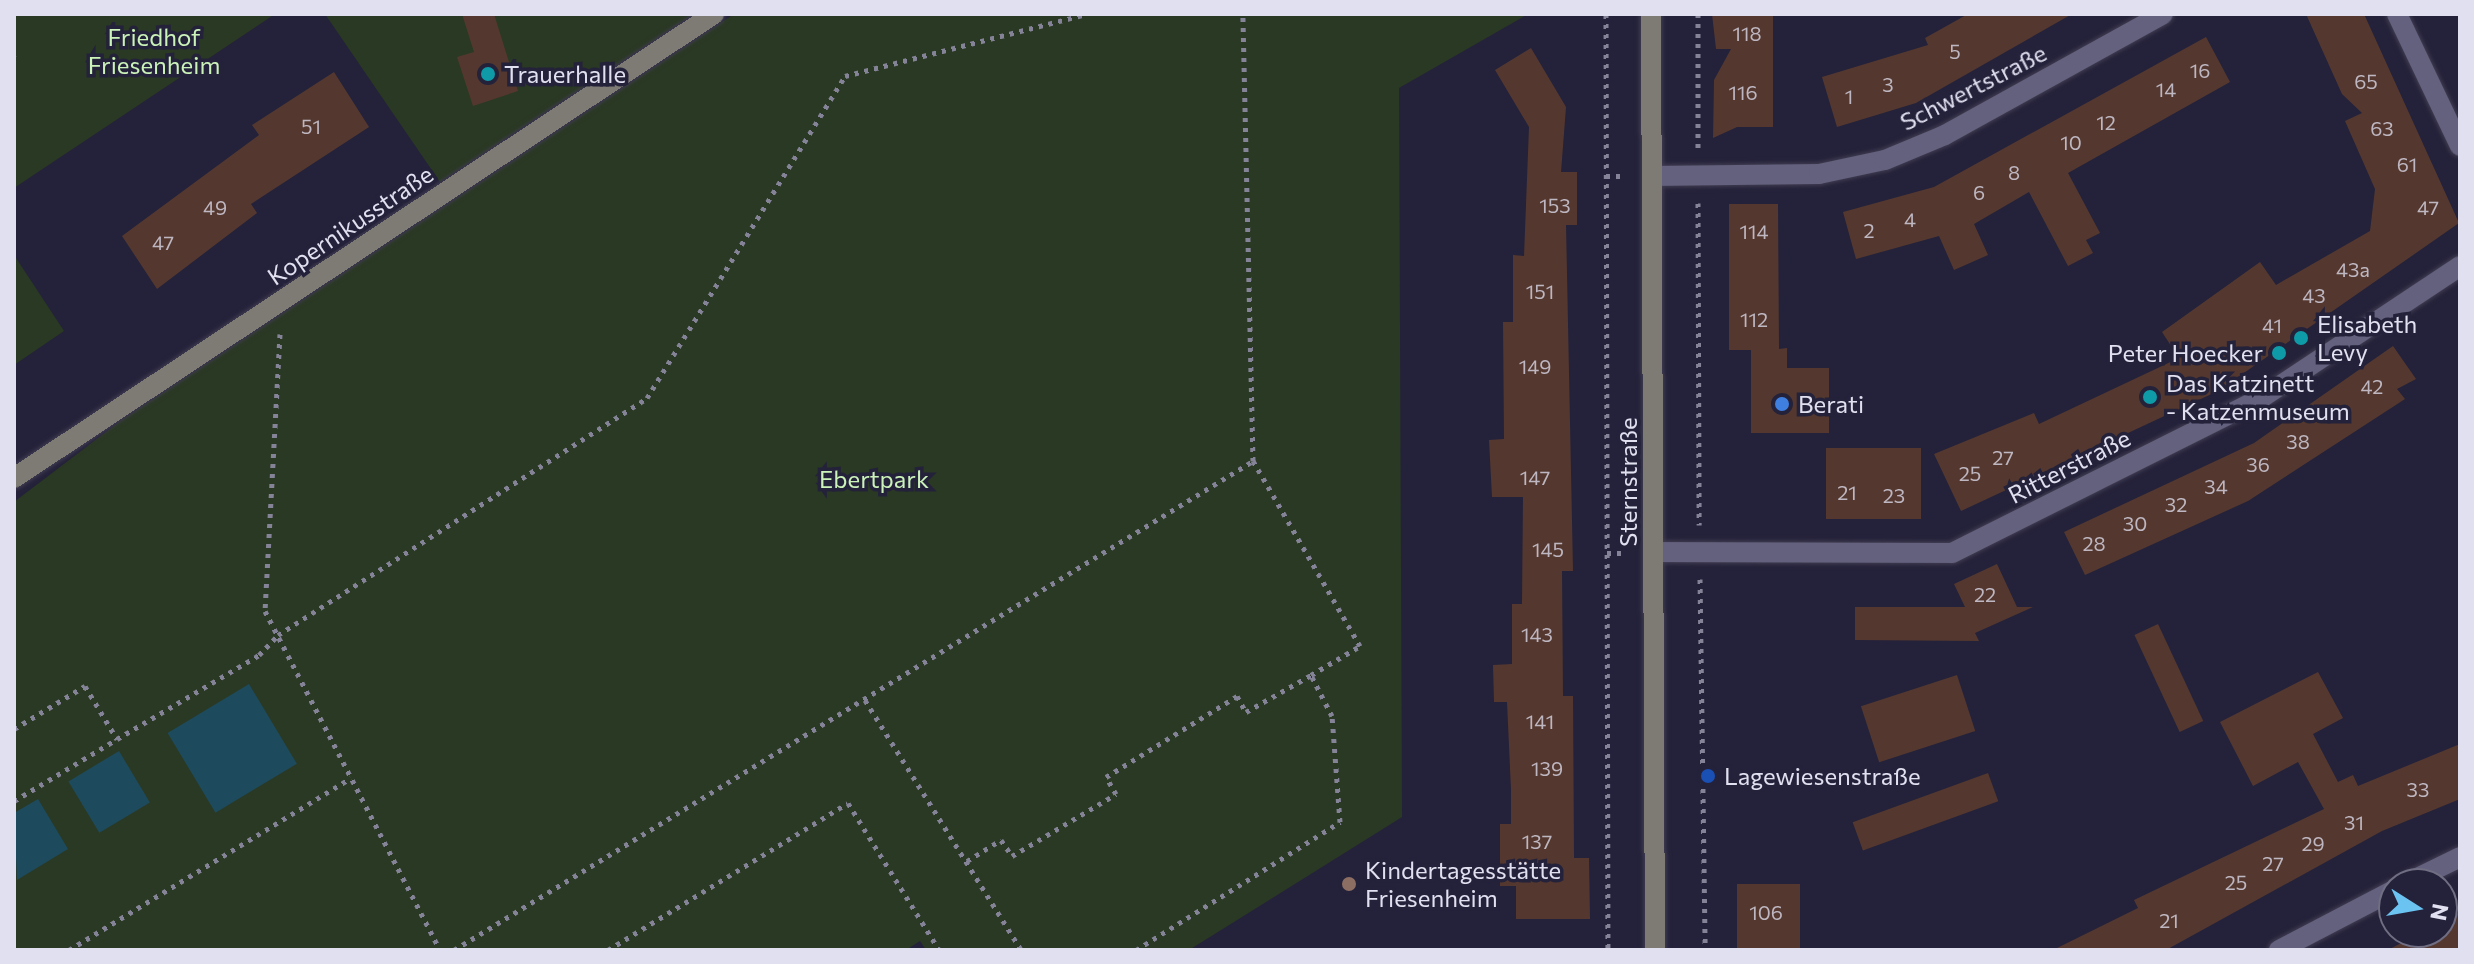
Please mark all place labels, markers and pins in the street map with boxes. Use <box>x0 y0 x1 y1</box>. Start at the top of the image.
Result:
place label: Trauerhalle <box>504 60 626 88</box>
marker: Trauerhalle <box>479 65 497 83</box>
place label: Elisabeth Levy <box>2317 310 2417 366</box>
marker: Elisabeth Levy <box>2292 329 2310 347</box>
place label: Peter Hoecker <box>2108 339 2263 367</box>
marker: Peter Hoecker <box>2270 344 2288 362</box>
place label: Das Katzinett - Katzenmuseum <box>2166 369 2350 425</box>
marker: Das Katzinett - Katzenmuseum <box>2141 388 2159 406</box>
place label: Berati <box>1798 390 1864 418</box>
marker: Berati <box>1773 395 1791 413</box>
place label: Lagewiesenstraße <box>1724 762 1921 790</box>
marker: Lagewiesenstraße <box>1699 767 1717 785</box>
place label: Kindertagesstätte Friesenheim <box>1365 856 1561 912</box>
marker: Kindertagesstätte Friesenheim <box>1340 875 1358 893</box>

